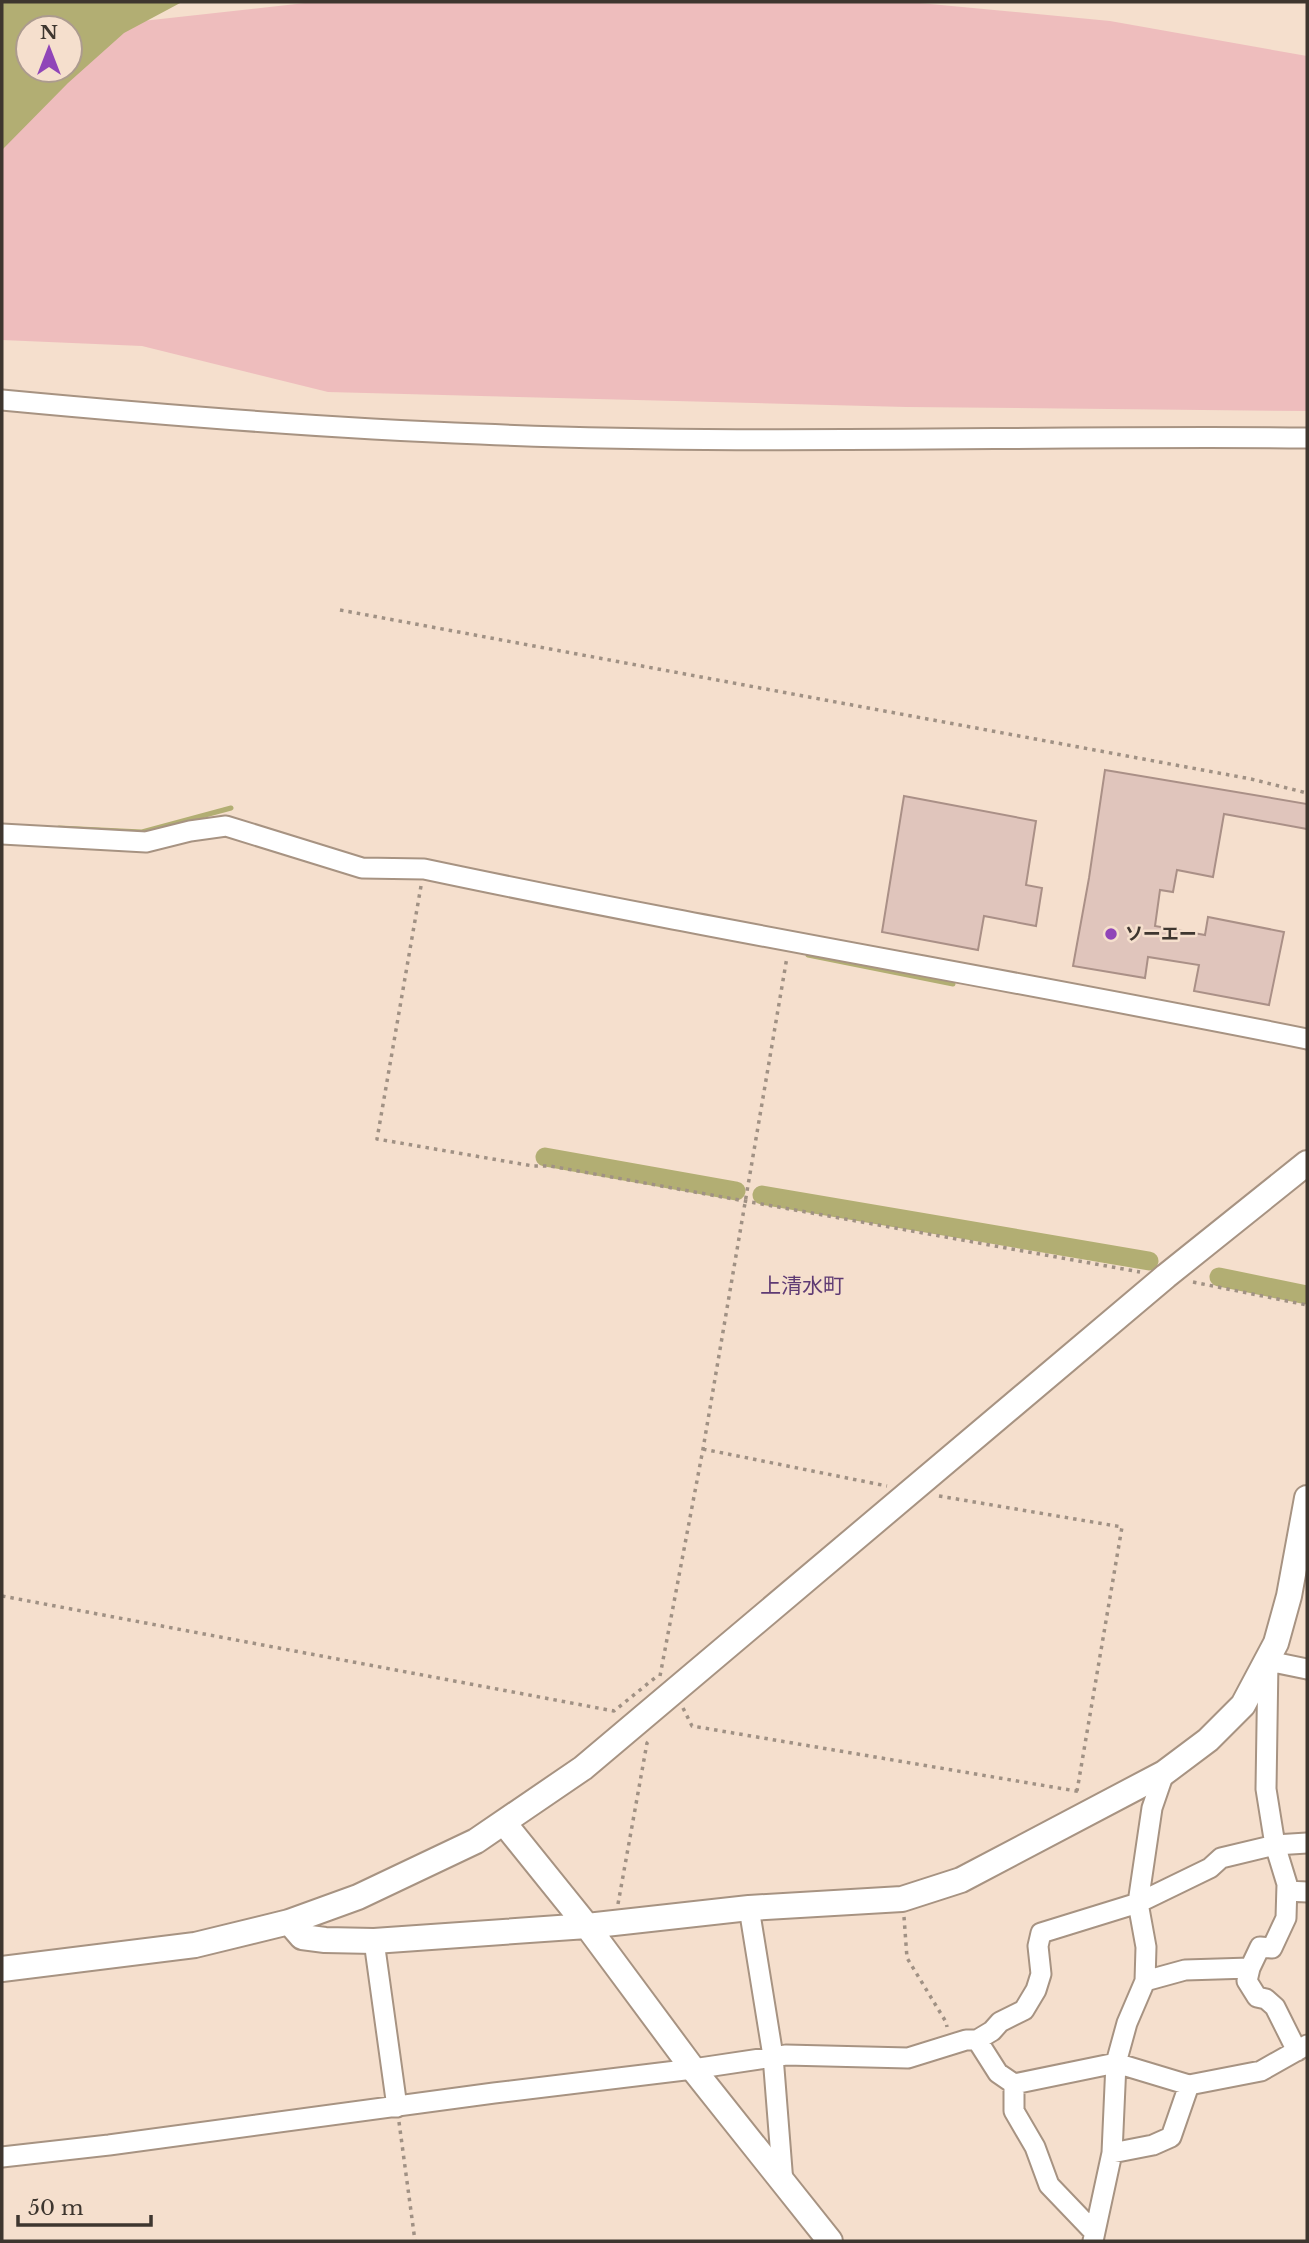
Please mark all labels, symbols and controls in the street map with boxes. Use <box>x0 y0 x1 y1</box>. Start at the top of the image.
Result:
north arrow <box>14 14 84 84</box>
text: N <box>40 21 58 44</box>
place label: ソーエー <box>1125 923 1197 945</box>
marker: ソーエー <box>1103 926 1119 942</box>
district label: 上清水町 <box>760 1273 844 1299</box>
scale bar <box>18 2184 150 2228</box>
text: 50 m <box>28 2195 84 2221</box>

